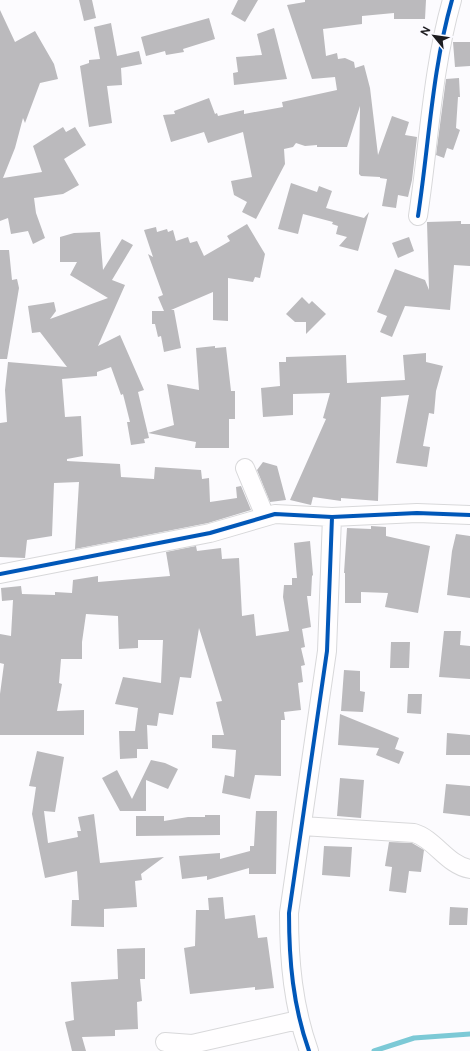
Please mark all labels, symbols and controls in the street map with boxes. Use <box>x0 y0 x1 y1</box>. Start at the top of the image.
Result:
north arrow <box>414 16 454 56</box>
text: N <box>418 24 433 38</box>

